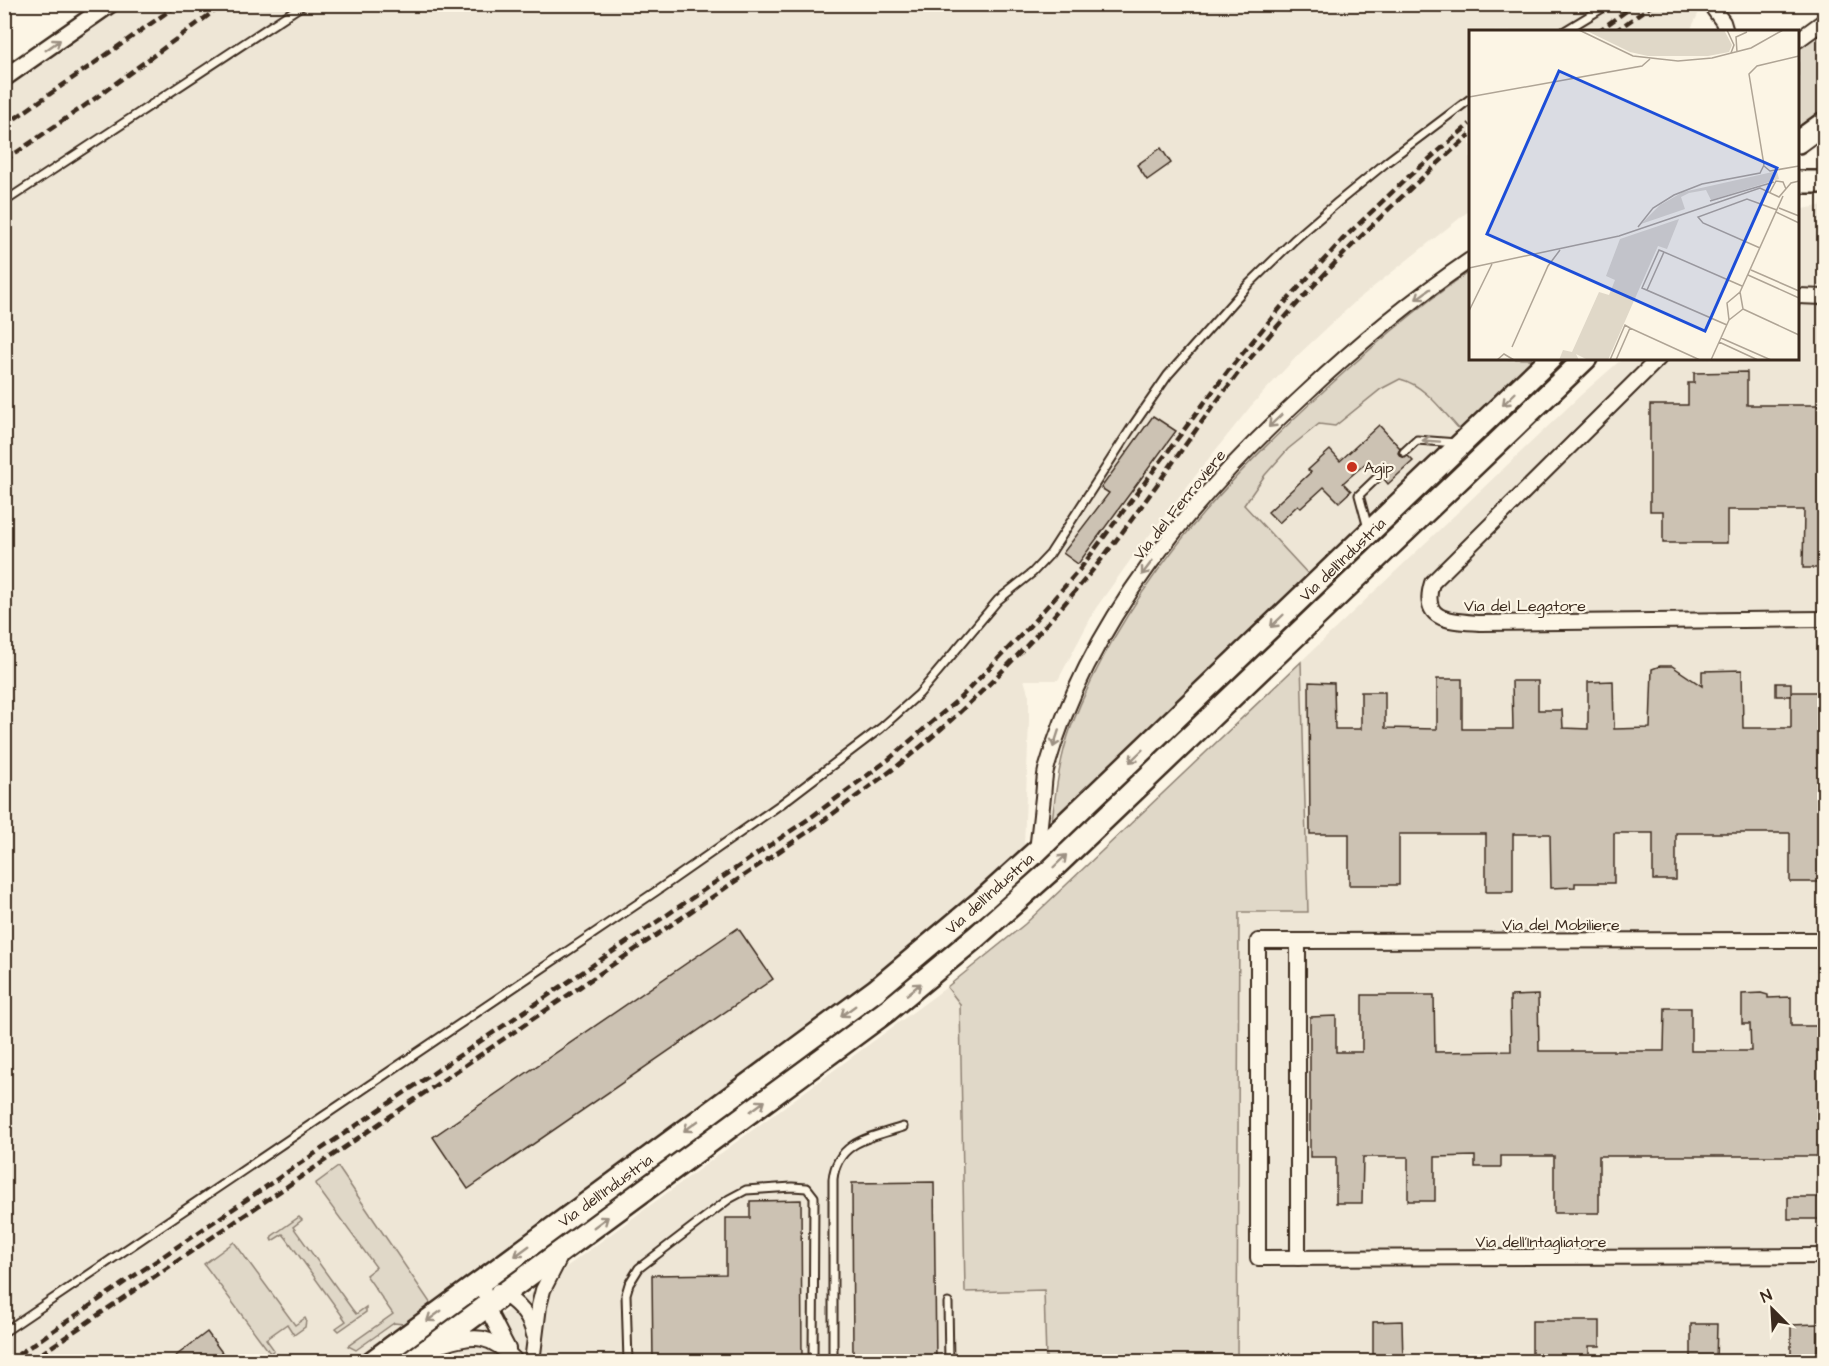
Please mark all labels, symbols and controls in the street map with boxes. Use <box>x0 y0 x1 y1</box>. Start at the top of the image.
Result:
inset map <box>1469 30 1799 360</box>
one-way arrow <box>44 39 60 51</box>
one-way arrow <box>1415 288 1431 300</box>
one-way arrow <box>1502 392 1517 406</box>
one-way arrow <box>1268 414 1283 429</box>
one-way arrow <box>1422 435 1442 446</box>
street label: Via del Ferroviere <box>1128 445 1231 564</box>
place label: Agip <box>1364 457 1394 480</box>
marker: Agip <box>1345 460 1359 474</box>
street label: Via dell'Industria <box>1295 513 1391 607</box>
one-way arrow <box>1141 560 1154 576</box>
street label: Via del Legatore <box>1464 595 1586 618</box>
one-way arrow <box>1270 614 1285 628</box>
one-way arrow <box>1050 729 1061 748</box>
one-way arrow <box>1129 748 1144 763</box>
street label: Via dell'Industria <box>941 848 1039 939</box>
one-way arrow <box>1053 853 1068 868</box>
street label: Via del Mobiliere <box>1502 914 1620 936</box>
one-way arrow <box>906 982 921 996</box>
one-way arrow <box>840 1004 856 1017</box>
one-way arrow <box>750 1100 766 1113</box>
one-way arrow <box>684 1120 700 1133</box>
street label: Via dell'Industria <box>554 1149 657 1233</box>
one-way arrow <box>592 1215 608 1228</box>
street label: Via dell'Intagliatore <box>1476 1231 1607 1254</box>
one-way arrow <box>515 1245 531 1257</box>
north arrow <box>1742 1279 1802 1339</box>
text: N <box>1757 1284 1775 1308</box>
one-way arrow <box>427 1310 443 1322</box>

